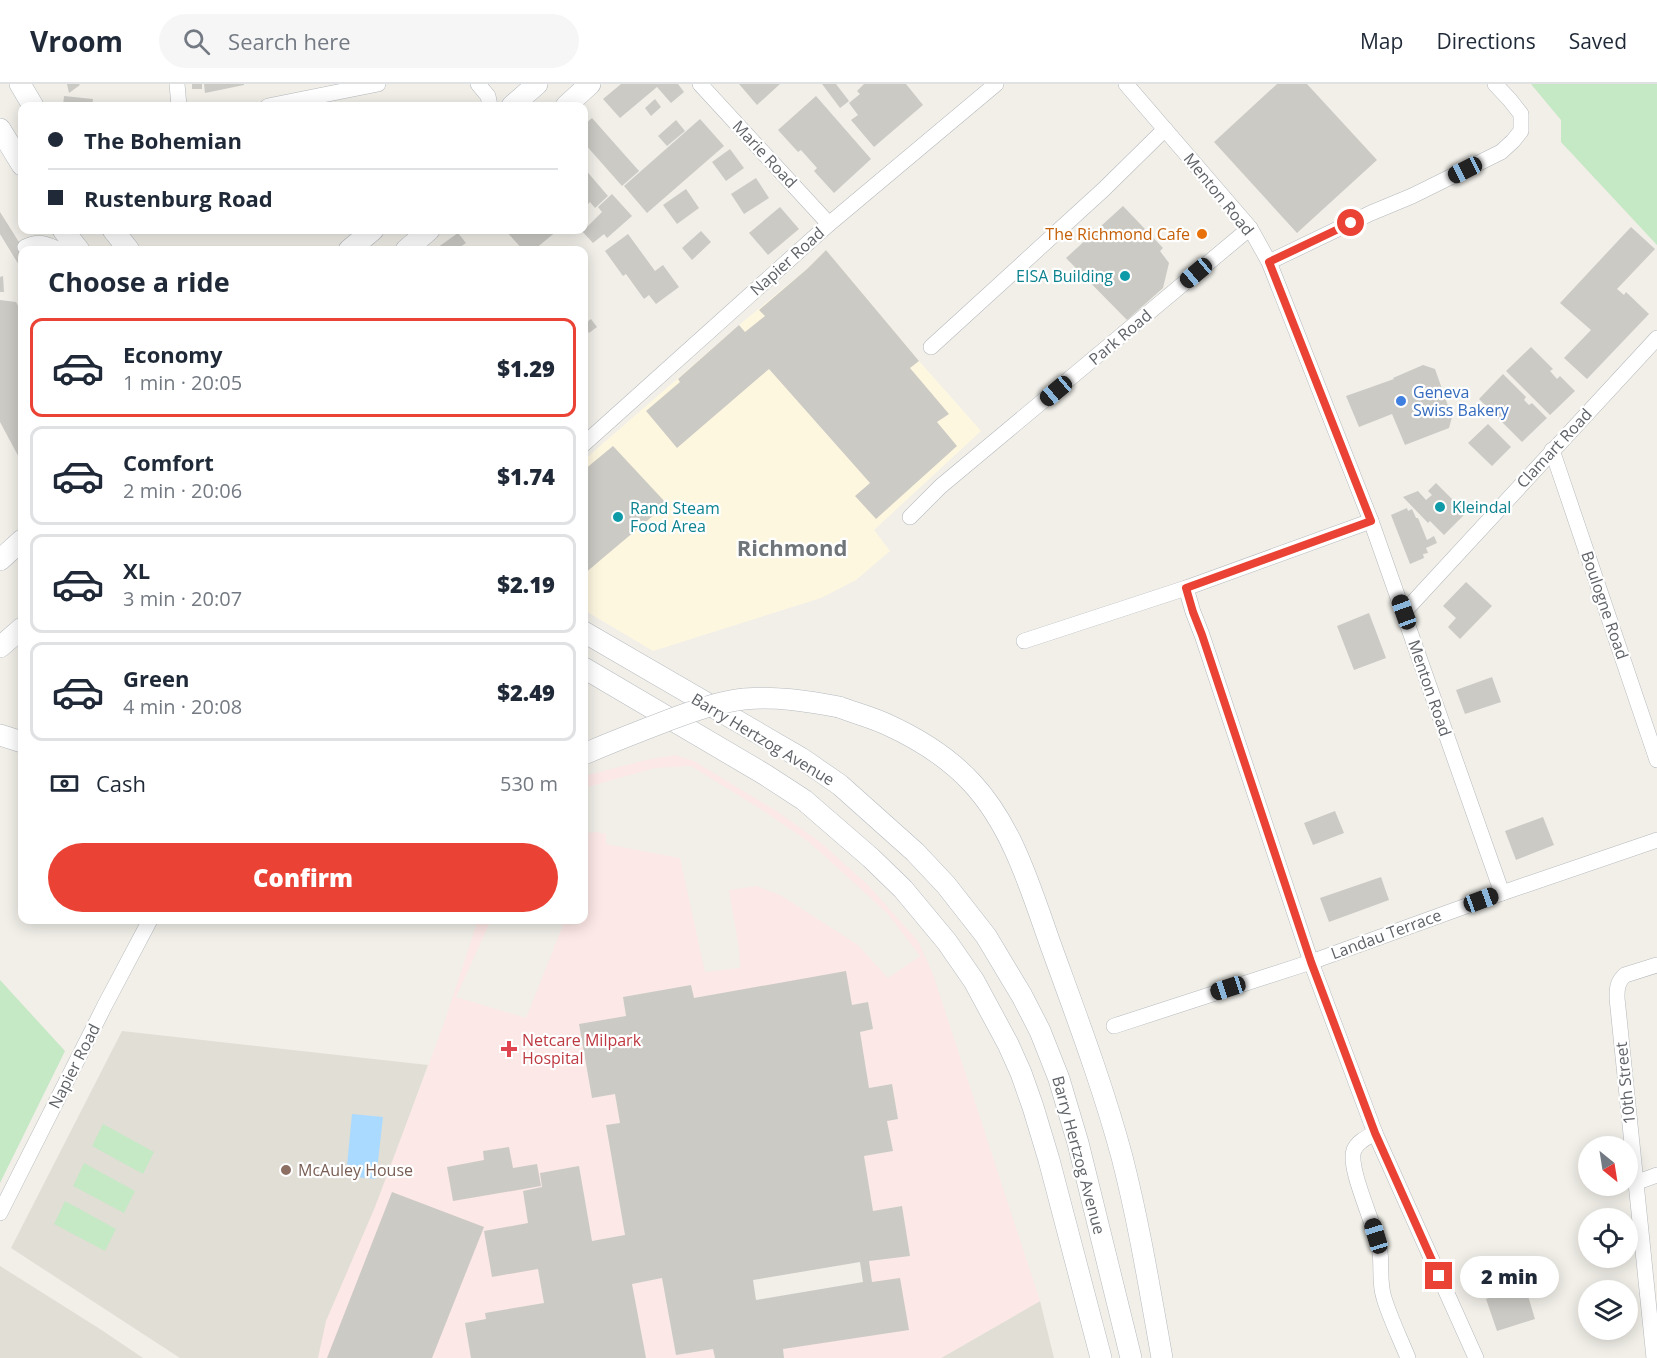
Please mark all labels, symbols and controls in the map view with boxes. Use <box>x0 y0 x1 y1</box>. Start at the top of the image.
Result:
search box <box>159 14 579 68</box>
text: Vroom <box>30 22 123 60</box>
icon: search <box>180 25 213 58</box>
text: Search here <box>228 26 351 56</box>
text: Map <box>1360 27 1403 55</box>
text: Directions <box>1436 27 1536 55</box>
text: Saved <box>1569 27 1627 55</box>
street label: Marie Road <box>728 115 802 193</box>
text: The Bohemian <box>84 125 242 155</box>
street label: Menton Road <box>1179 148 1259 240</box>
car <box>1445 154 1485 186</box>
text: Rustenburg Road <box>84 183 273 213</box>
route start <box>1337 209 1364 236</box>
street label: Napier Road <box>745 222 829 300</box>
place label: The Richmond Cafe <box>1045 223 1190 245</box>
marker: The Richmond Cafe <box>1195 227 1209 241</box>
car <box>1176 255 1216 291</box>
text: Choose a ride <box>48 263 230 300</box>
place label: EISA Building <box>1016 265 1113 287</box>
marker: EISA Building <box>1118 269 1132 283</box>
street label: Park Road <box>1084 304 1156 370</box>
text: Economy <box>123 339 222 369</box>
icon: car <box>51 341 105 395</box>
text: $1.29 <box>497 353 555 383</box>
text: 1 min · 20:05 <box>123 369 242 396</box>
car <box>1036 373 1076 409</box>
place label: Geneva Swiss Bakery <box>1413 381 1510 421</box>
marker: Geneva Swiss Bakery <box>1394 394 1408 408</box>
street label: Clamart Road <box>1511 403 1597 493</box>
text: Comfort <box>123 447 214 477</box>
icon: car <box>51 449 105 503</box>
text: $1.74 <box>497 461 555 491</box>
text: 2 min · 20:06 <box>123 477 242 504</box>
place label: Kleindal <box>1452 496 1511 518</box>
place label: Rand Steam Food Area <box>630 497 720 537</box>
marker: Kleindal <box>1433 500 1447 514</box>
marker: Rand Steam Food Area <box>611 510 625 524</box>
district label: Richmond <box>737 532 847 562</box>
street label: Boulogne Road <box>1576 548 1634 662</box>
text: XL <box>123 555 150 585</box>
icon: car <box>51 557 105 611</box>
text: $2.19 <box>497 569 555 599</box>
text: 3 min · 20:07 <box>123 585 242 612</box>
car <box>1389 592 1419 632</box>
street label: Menton Road <box>1403 637 1457 739</box>
text: Green <box>123 663 189 693</box>
icon: car <box>51 665 105 719</box>
text: $2.49 <box>497 677 555 707</box>
street label: Barry Hertzog Avenue <box>687 688 839 790</box>
text: 4 min · 20:08 <box>123 693 242 720</box>
icon: cash <box>48 767 81 800</box>
text: Cash <box>96 768 146 798</box>
text: 530 m <box>500 770 558 797</box>
button: Confirm <box>48 843 558 912</box>
car <box>1461 885 1501 915</box>
street label: Landau Terrace <box>1328 904 1444 964</box>
car <box>1208 974 1248 1002</box>
street label: Napier Road <box>43 1020 105 1112</box>
place label: Netcare Milpark Hospital <box>522 1029 642 1069</box>
marker: Netcare Milpark Hospital <box>500 1040 518 1058</box>
street label: 10th Street <box>1610 1040 1640 1125</box>
street label: Barry Hertzog Avenue <box>1047 1073 1111 1237</box>
north arrow <box>1578 1136 1638 1196</box>
map controls <box>1578 1136 1638 1340</box>
place label: McAuley House <box>298 1159 413 1181</box>
marker: McAuley House <box>279 1163 293 1177</box>
button: locate <box>1578 1208 1638 1268</box>
car <box>1362 1216 1390 1256</box>
callout: 2 min <box>1460 1255 1559 1297</box>
route end <box>1425 1262 1452 1289</box>
text: 2 min <box>1481 1263 1538 1290</box>
button: layers <box>1578 1280 1638 1340</box>

